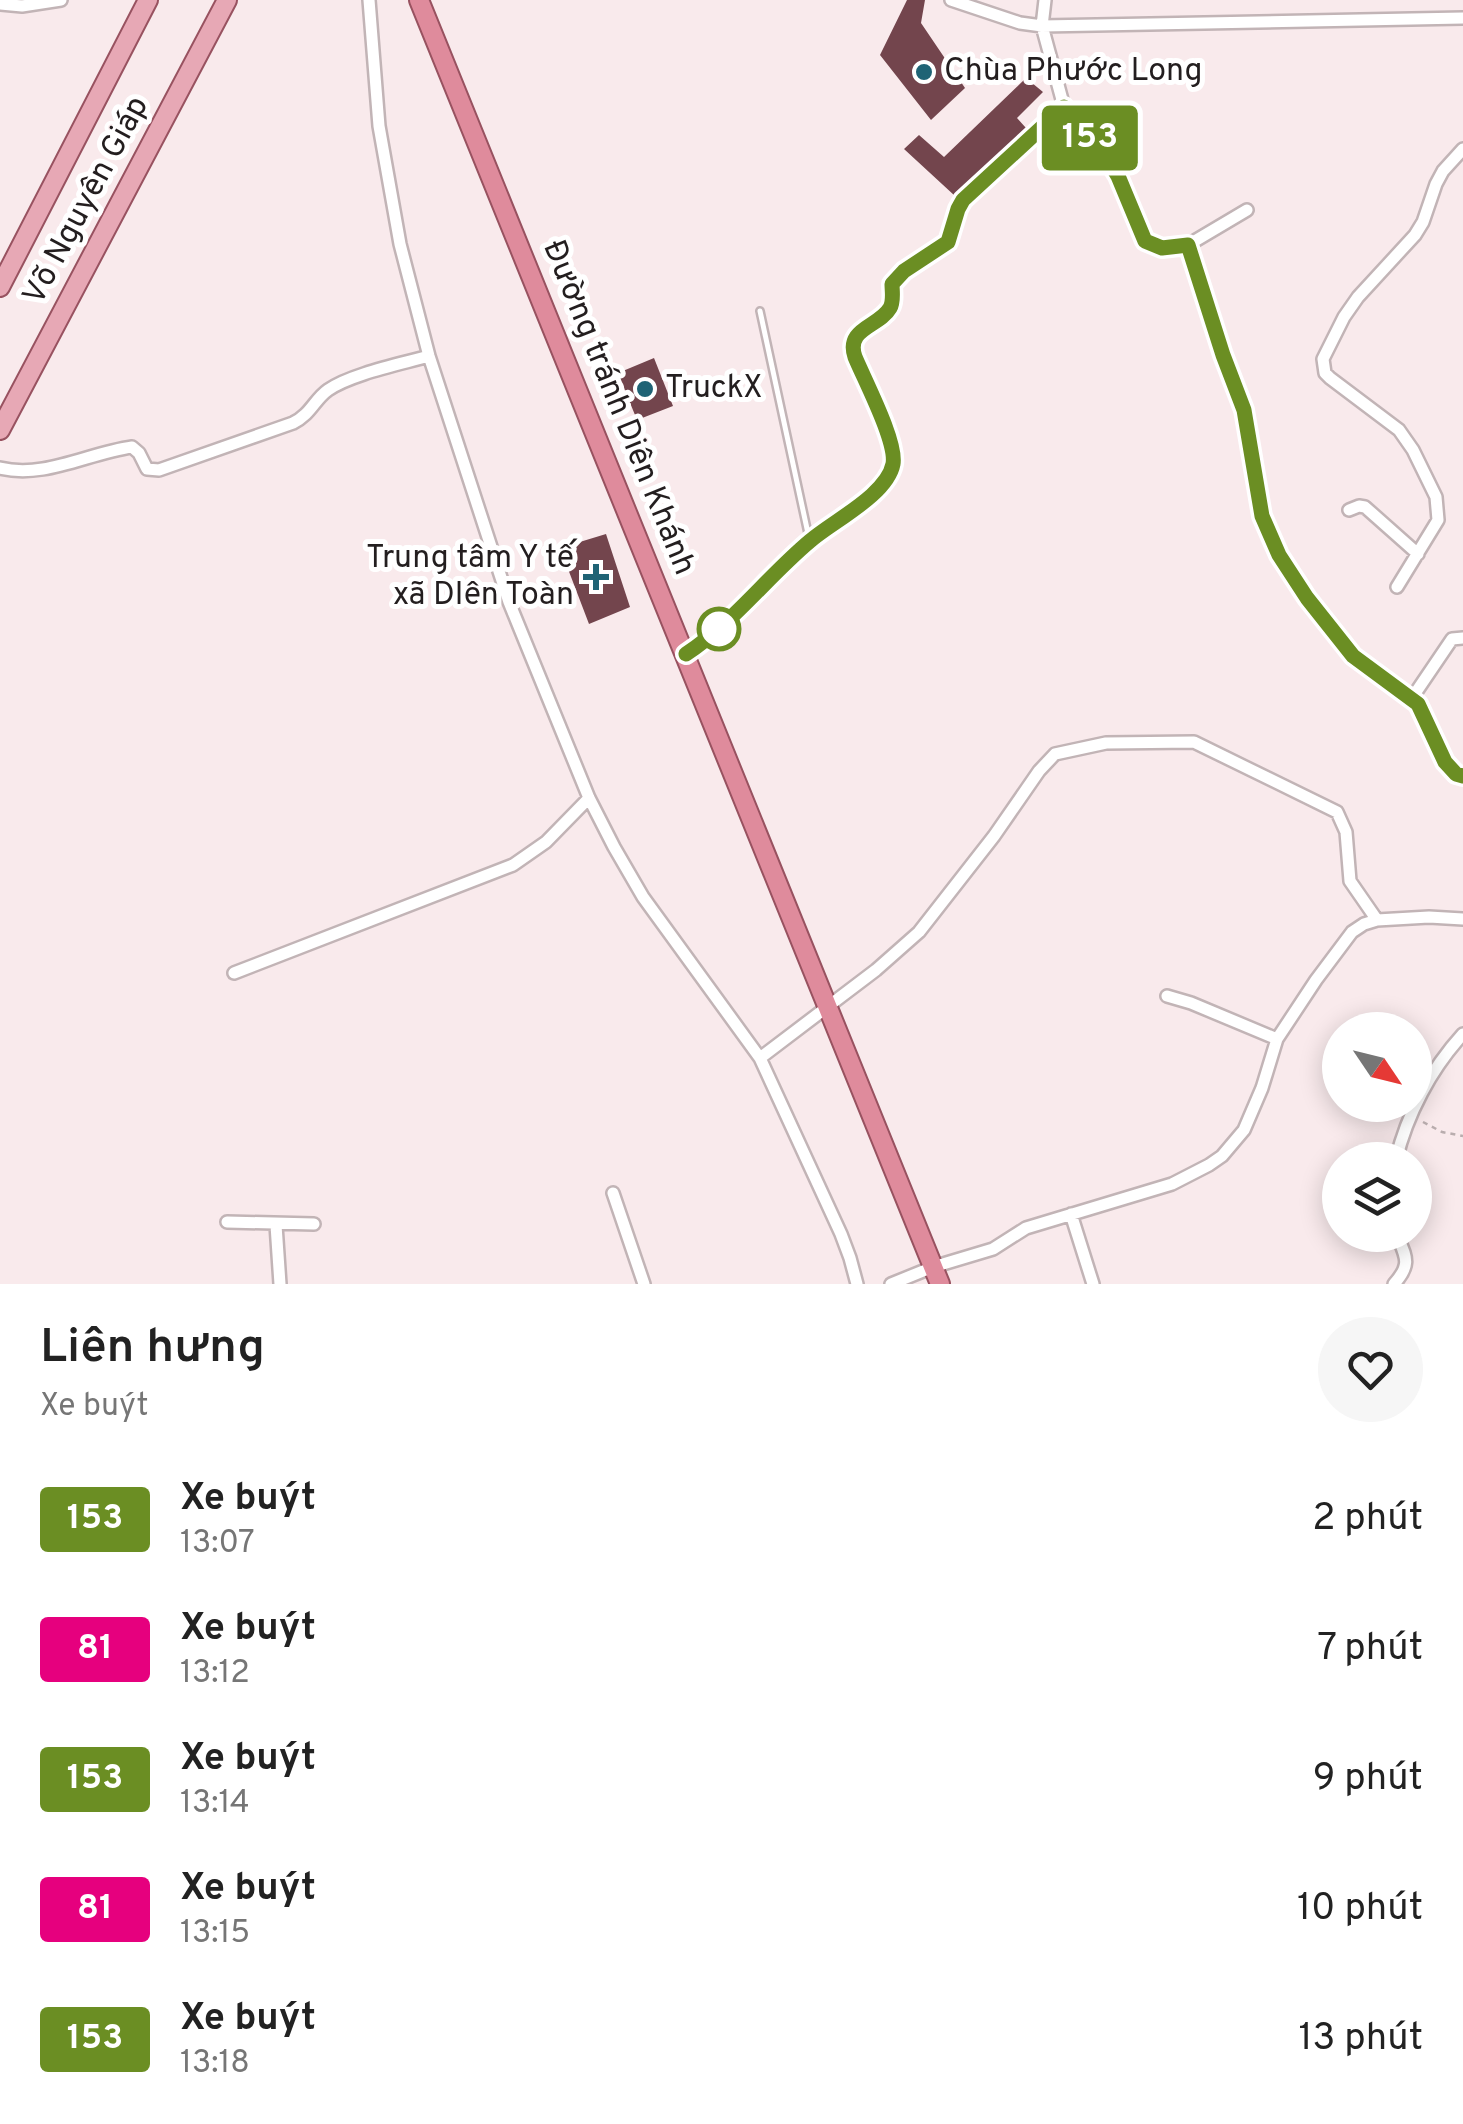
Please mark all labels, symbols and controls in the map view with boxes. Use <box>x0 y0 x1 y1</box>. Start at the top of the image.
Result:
place label: Chùa Phước Long <box>944 52 1203 92</box>
marker: Chùa Phước Long <box>913 61 935 83</box>
street label: Võ Nguyên Giáp <box>15 90 159 312</box>
line badge: 153 <box>1032 106 1148 170</box>
text: 153 <box>1062 116 1118 160</box>
street label: Đường tránh Diên Khánh <box>532 235 704 581</box>
place label: TruckX <box>665 369 763 409</box>
marker: TruckX <box>634 378 656 400</box>
place label: Trung tâm Y tế xã DIên Toàn <box>366 538 578 616</box>
marker: Trung tâm Y tế xã DIên Toàn <box>583 564 609 590</box>
unlabelled marker <box>698 608 740 650</box>
north arrow <box>1322 1012 1432 1122</box>
map controls <box>1322 1012 1432 1252</box>
button: layers <box>1322 1142 1432 1252</box>
button: heart <box>1318 1317 1423 1422</box>
text: Liên hưng <box>40 1319 265 1379</box>
text: Xe buýt <box>40 1387 149 1427</box>
text: Xe buýt <box>180 1475 316 1524</box>
text: 2 phút <box>1312 1495 1423 1544</box>
text: 153 <box>67 1497 123 1541</box>
text: 13:07 <box>180 1524 255 1564</box>
text: Xe buýt <box>180 1605 316 1654</box>
text: 7 phút <box>1317 1625 1423 1674</box>
text: 81 <box>77 1627 113 1671</box>
text: 13:12 <box>180 1654 250 1694</box>
text: Xe buýt <box>180 1735 316 1784</box>
text: 9 phút <box>1313 1755 1423 1804</box>
text: 153 <box>67 1757 123 1801</box>
text: 13:14 <box>180 1784 250 1824</box>
text: Xe buýt <box>180 1865 316 1914</box>
text: 10 phút <box>1297 1885 1423 1934</box>
text: 81 <box>77 1887 113 1931</box>
text: 13:15 <box>180 1914 250 1954</box>
text: Xe buýt <box>180 1995 316 2044</box>
text: 13 phút <box>1298 2015 1423 2064</box>
text: 153 <box>67 2017 123 2061</box>
text: 13:18 <box>180 2044 250 2084</box>

